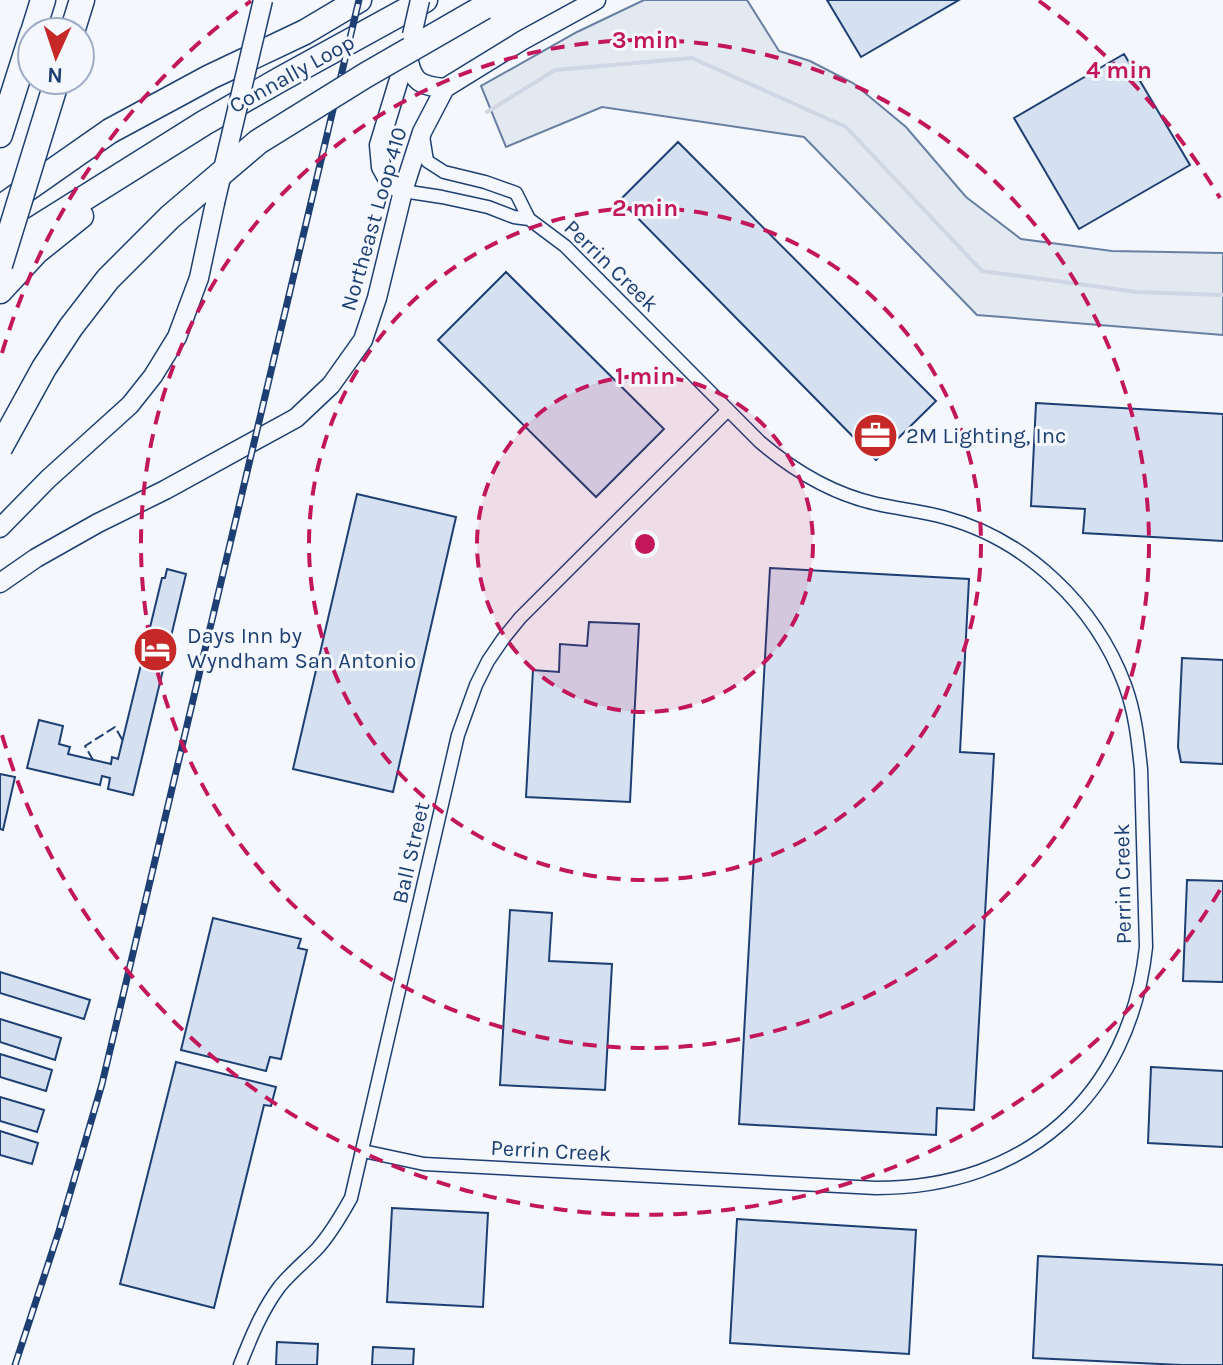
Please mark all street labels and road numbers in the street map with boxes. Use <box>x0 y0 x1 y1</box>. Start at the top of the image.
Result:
street label: Connally Loop <box>225 29 359 119</box>
street label: Northeast Loop 410 <box>335 124 413 314</box>
street label: Perrin Creek <box>558 215 664 317</box>
street label: Ball Street <box>387 800 435 906</box>
street label: Perrin Creek <box>1109 823 1137 945</box>
street label: Perrin Creek <box>490 1135 612 1167</box>

